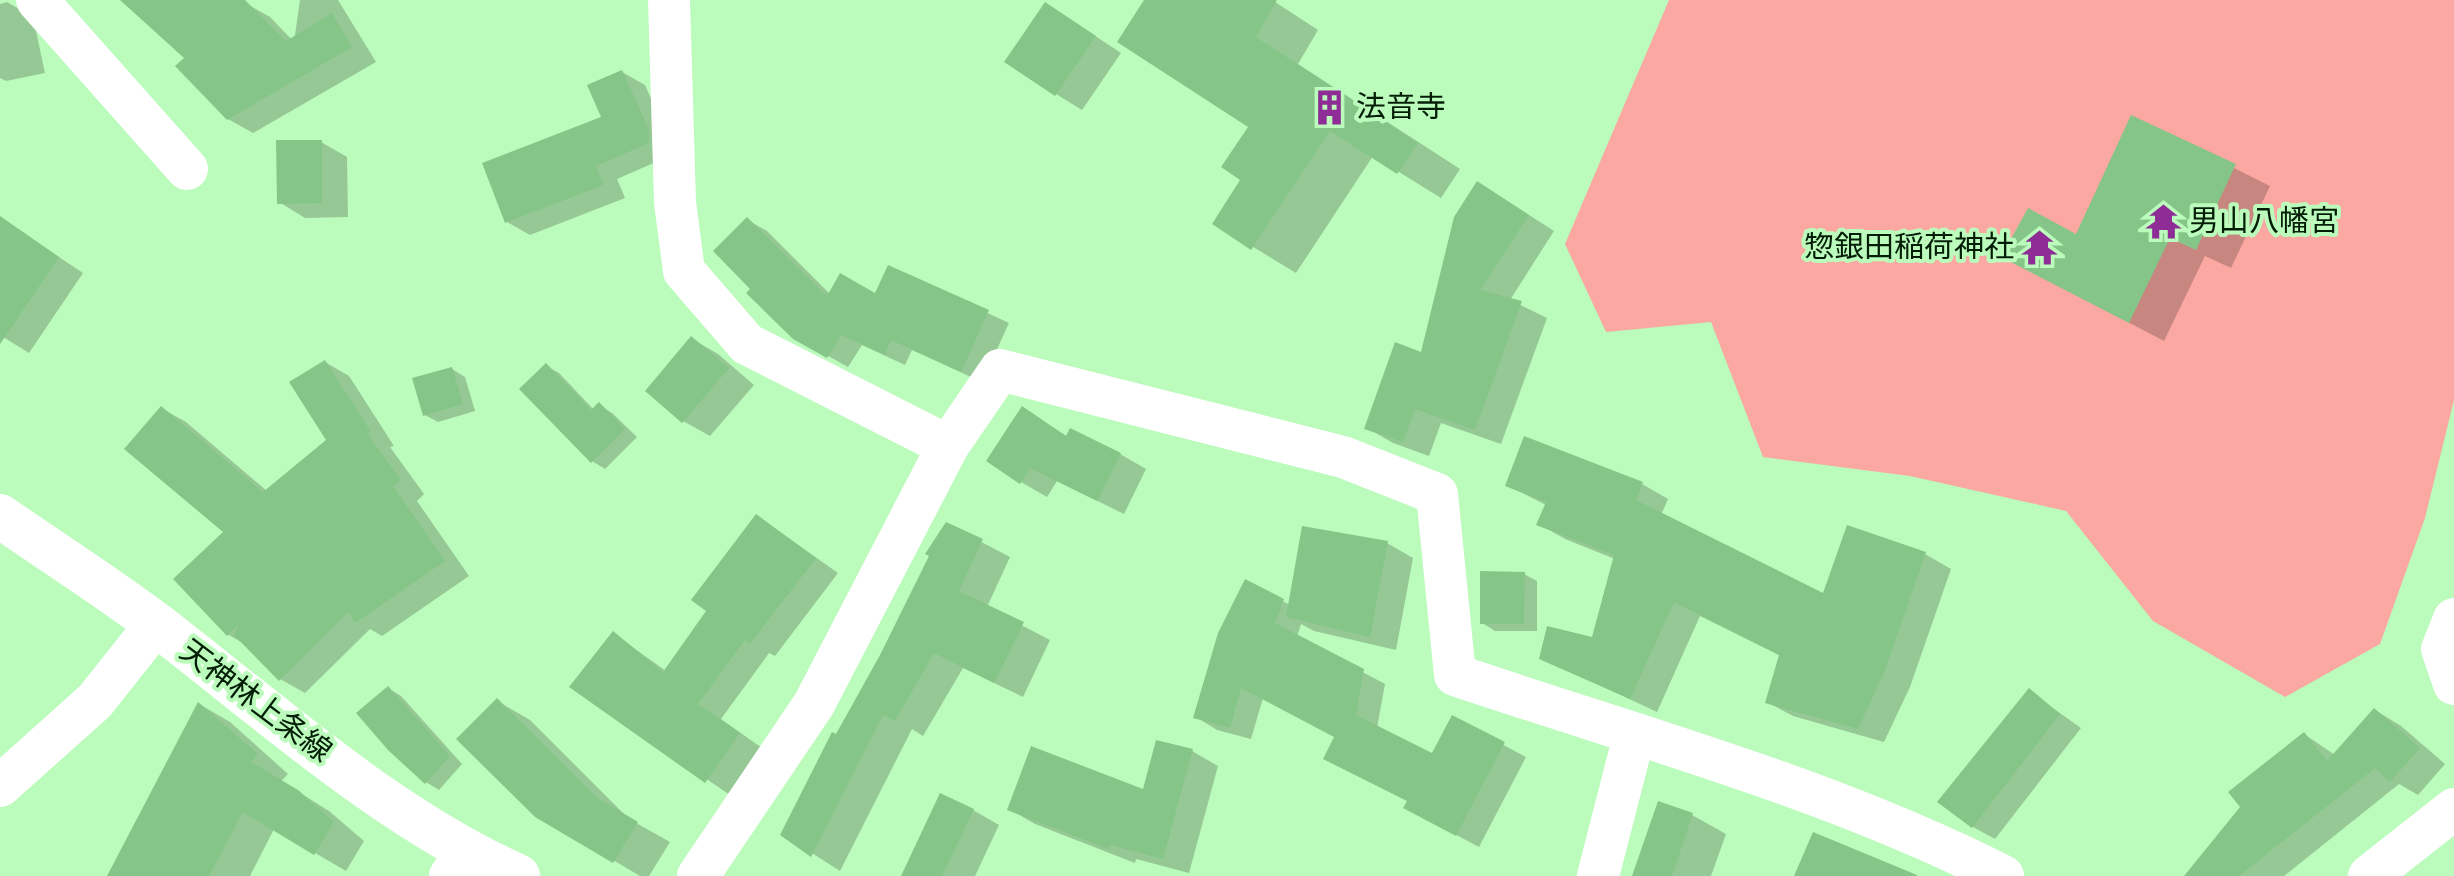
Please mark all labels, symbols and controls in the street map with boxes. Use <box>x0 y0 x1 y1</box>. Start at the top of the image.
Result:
building icon: 法音寺 <box>1311 88 1349 126</box>
place label: 法音寺 <box>1356 89 1446 126</box>
temple icon: 男山八幡宮 <box>2144 202 2182 240</box>
place label: 男山八幡宮 <box>2189 203 2339 240</box>
temple icon: 惣銀田稲荷神社 <box>2021 228 2059 266</box>
place label: 惣銀田稲荷神社 <box>1804 229 2014 266</box>
street label: 天神林上条線 <box>173 632 339 770</box>

